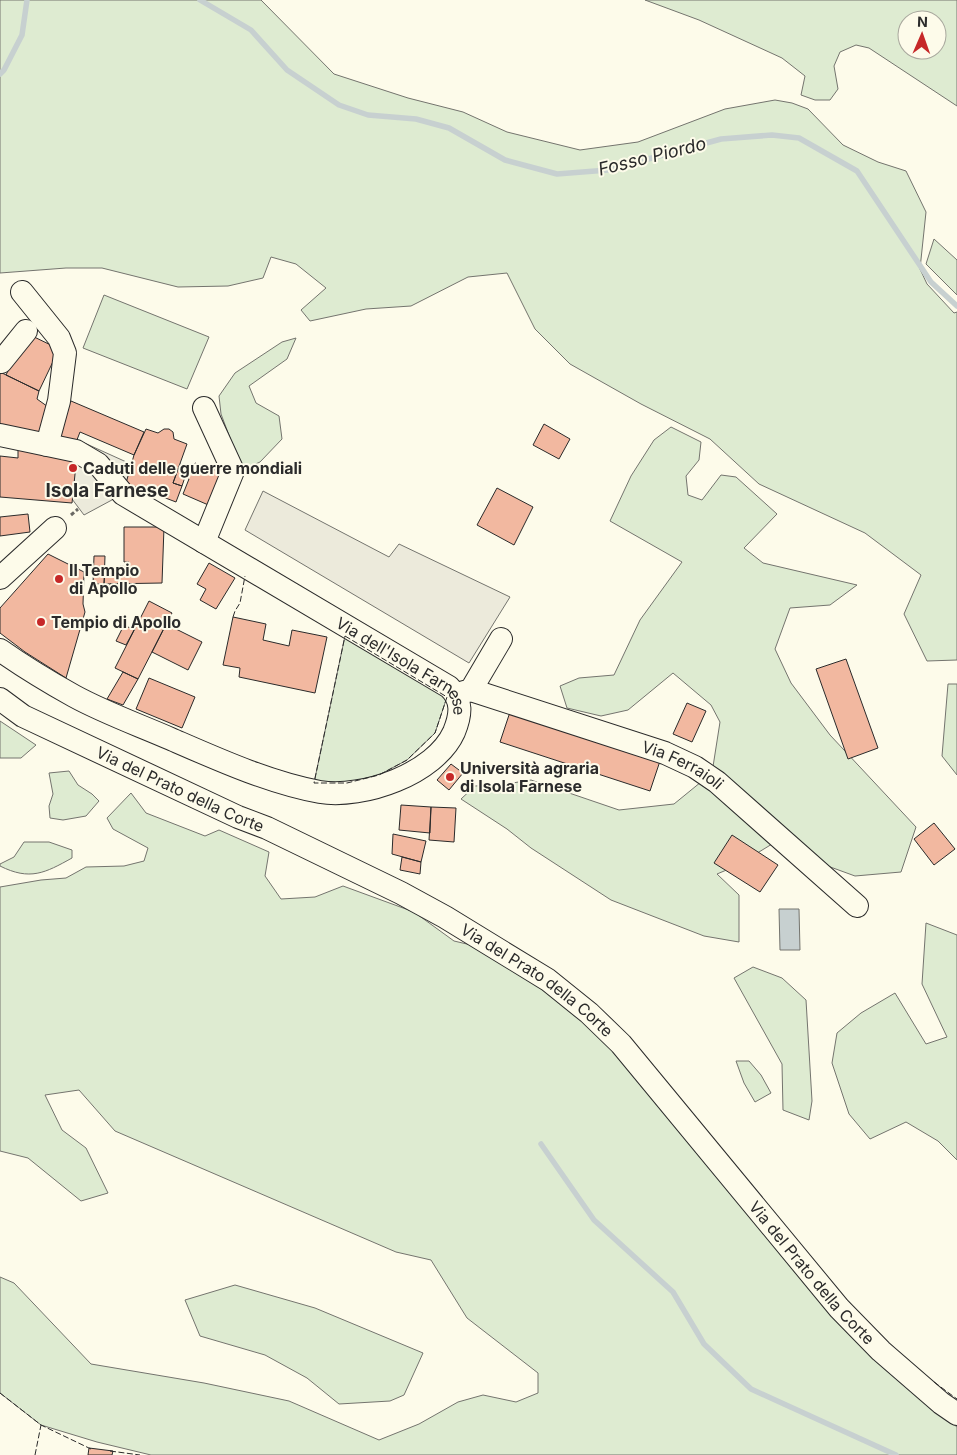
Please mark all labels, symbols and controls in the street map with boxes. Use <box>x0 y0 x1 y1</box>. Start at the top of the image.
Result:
north arrow <box>897 10 947 60</box>
text: N <box>917 13 928 30</box>
water label: Fosso Piordo <box>596 132 708 180</box>
place label: Caduti delle guerre mondiali <box>83 458 302 478</box>
marker: Caduti delle guerre mondiali <box>67 462 79 474</box>
district label: Isola Farnese <box>45 479 169 502</box>
place label: Il Tempio di Apollo <box>69 560 140 598</box>
marker: Il Tempio di Apollo <box>53 573 65 585</box>
place label: Tempio di Apollo <box>51 612 181 632</box>
street label: Via dell'Isola Farnese <box>333 612 470 715</box>
marker: Tempio di Apollo <box>35 616 47 628</box>
street label: Via Ferraioli <box>640 736 728 793</box>
street label: Via del Prato della Corte <box>93 742 267 836</box>
place label: Università agraria di Isola Farnese <box>460 758 599 796</box>
marker: Università agraria di Isola Farnese <box>444 771 456 783</box>
street label: Via del Prato della Corte <box>457 919 617 1041</box>
street label: Via del Prato della Corte <box>745 1197 879 1348</box>

